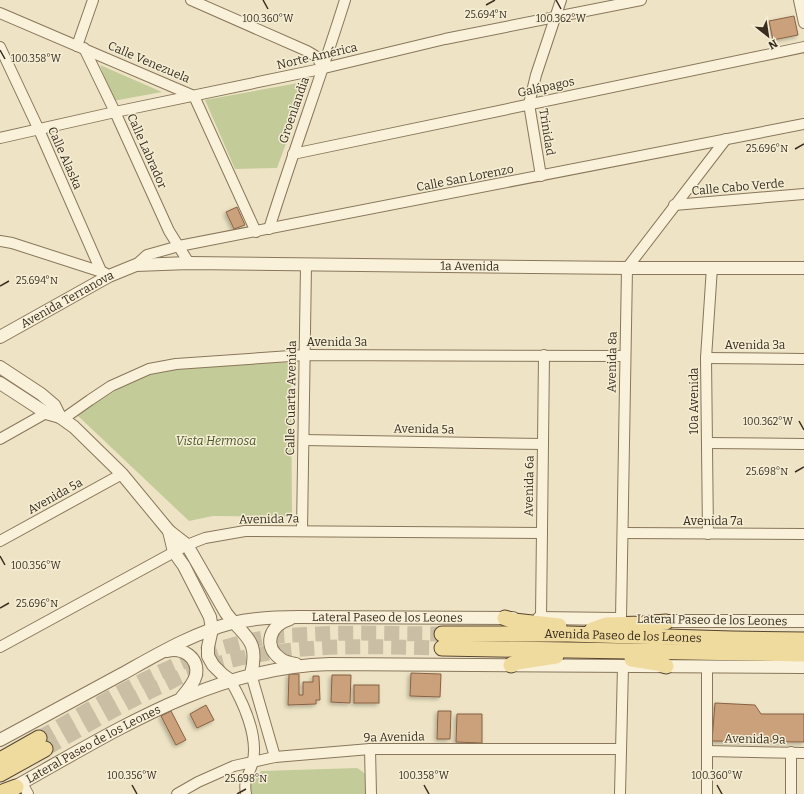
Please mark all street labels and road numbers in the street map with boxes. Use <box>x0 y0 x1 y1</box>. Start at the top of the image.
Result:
street label: Calle Venezuela <box>106 38 193 86</box>
street label: Norte América <box>275 40 359 72</box>
street label: Groenlandia <box>276 74 312 145</box>
street label: Galápagos <box>516 74 576 100</box>
street label: Trinidad <box>536 108 558 156</box>
street label: Calle Labrador <box>124 111 170 191</box>
street label: Calle Alaska <box>45 125 85 192</box>
street label: Calle San Lorenzo <box>415 162 515 194</box>
street label: Calle Cabo Verde <box>691 176 785 198</box>
street label: 1a Avenida <box>440 259 500 274</box>
street label: Avenida Terranova <box>18 268 116 331</box>
street label: Avenida 8a <box>604 331 620 393</box>
street label: Avenida 3a <box>307 335 368 349</box>
street label: Avenida 3a <box>725 338 786 352</box>
street label: Calle Cuarta Avenida <box>283 340 299 456</box>
street label: 10a Avenida <box>687 367 701 434</box>
street label: Avenida 5a <box>394 421 455 437</box>
street label: Avenida 6a <box>521 455 537 517</box>
street label: Avenida 5a <box>25 475 85 517</box>
street label: Avenida 7a <box>239 511 300 527</box>
street label: Avenida 7a <box>683 514 744 528</box>
street label: Lateral Paseo de los Leones <box>312 610 463 625</box>
street label: Lateral Paseo de los Leones <box>637 612 788 628</box>
street label: Avenida Paseo de los Leones <box>544 627 702 645</box>
street label: Lateral Paseo de los Leones <box>24 702 163 786</box>
street label: 9a Avenida <box>363 729 425 745</box>
street label: Avenida 9a <box>724 731 786 747</box>

